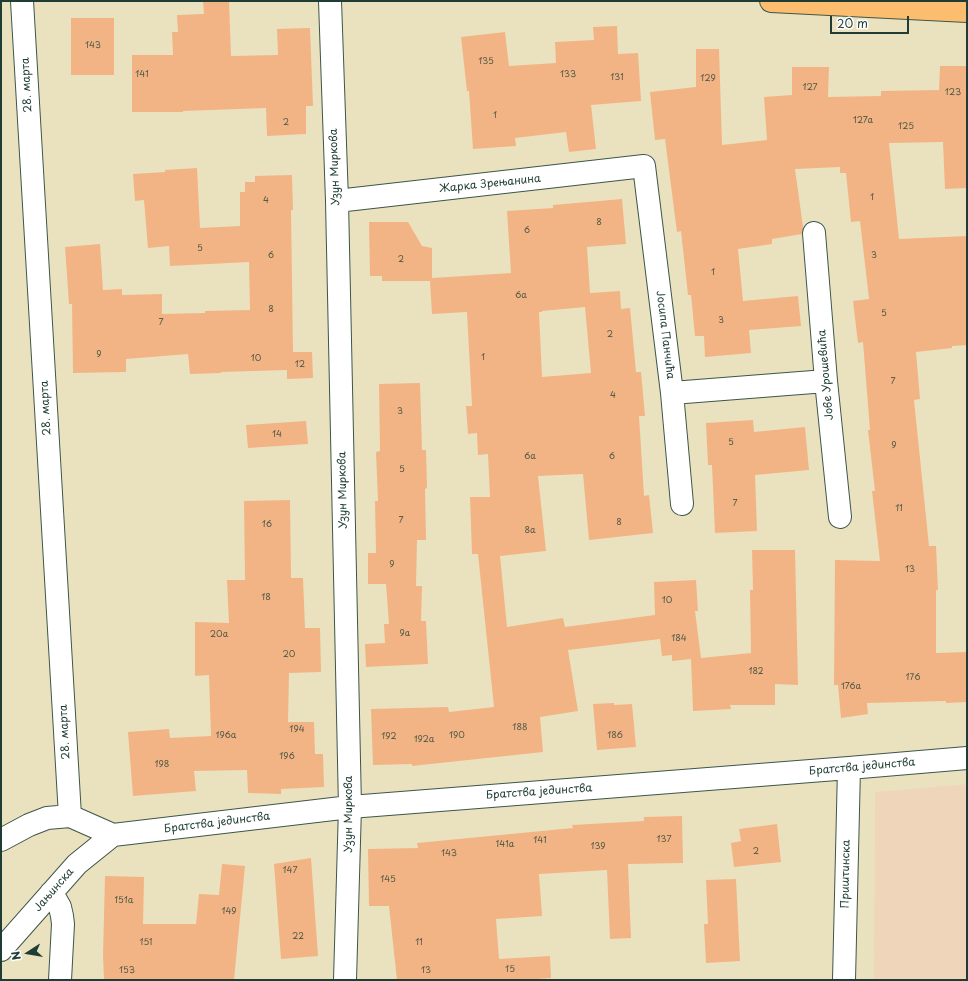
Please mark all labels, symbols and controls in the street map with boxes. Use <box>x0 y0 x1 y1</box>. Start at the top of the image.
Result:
scale bar <box>832 8 911 34</box>
text: 20 m <box>837 14 868 32</box>
house number: 143 <box>85 41 101 51</box>
street label: 28. марта <box>19 57 35 113</box>
house number: 135 <box>478 57 494 67</box>
house number: 141 <box>135 70 149 80</box>
house number: 133 <box>560 70 576 80</box>
house number: 131 <box>610 73 624 83</box>
house number: 129 <box>700 74 716 84</box>
house number: 127 <box>802 83 818 93</box>
house number: 123 <box>945 88 961 98</box>
house number: 1 <box>493 111 497 121</box>
house number: 127a <box>853 116 873 126</box>
house number: 2 <box>283 118 289 128</box>
house number: 125 <box>898 122 914 132</box>
street label: Узун Миркова <box>327 128 343 206</box>
street label: Жарка Зрењанина <box>438 172 542 196</box>
house number: 1 <box>870 193 874 203</box>
house number: 4 <box>263 196 269 206</box>
house number: 8 <box>596 218 602 228</box>
house number: 6 <box>524 226 530 236</box>
house number: 5 <box>197 244 203 254</box>
house number: 6 <box>268 251 274 261</box>
house number: 3 <box>871 251 877 261</box>
house number: 2 <box>398 255 404 265</box>
house number: 1 <box>711 268 715 278</box>
street label: Јосипа Панчића <box>653 290 677 380</box>
house number: 6a <box>515 291 527 301</box>
house number: 8 <box>268 305 274 315</box>
house number: 5 <box>881 309 887 319</box>
house number: 3 <box>718 316 724 326</box>
house number: 7 <box>158 318 164 328</box>
street label: Јове Урошевића <box>815 329 837 421</box>
house number: 2 <box>607 330 613 340</box>
house number: 9 <box>96 350 102 360</box>
house number: 1 <box>481 353 485 363</box>
house number: 10 <box>251 354 261 364</box>
house number: 12 <box>295 360 305 370</box>
house number: 7 <box>890 377 896 387</box>
street label: 28. марта <box>38 380 54 436</box>
house number: 4 <box>610 391 616 401</box>
house number: 3 <box>397 407 403 417</box>
house number: 14 <box>272 430 282 440</box>
house number: 5 <box>728 438 734 448</box>
house number: 9 <box>891 441 897 451</box>
street label: Узун Миркова <box>336 451 350 529</box>
house number: 6a <box>524 452 536 462</box>
house number: 6 <box>609 452 615 462</box>
house number: 5 <box>399 465 405 475</box>
house number: 7 <box>732 499 738 509</box>
house number: 11 <box>895 504 903 514</box>
house number: 7 <box>398 516 404 526</box>
house number: 8 <box>616 518 622 528</box>
house number: 16 <box>262 520 272 530</box>
house number: 8a <box>524 526 536 536</box>
house number: 9 <box>389 560 395 570</box>
house number: 13 <box>905 565 915 575</box>
house number: 18 <box>261 593 271 603</box>
house number: 10 <box>662 596 672 606</box>
house number: 9a <box>400 629 410 639</box>
house number: 20a <box>210 630 228 640</box>
house number: 184 <box>671 634 687 644</box>
house number: 20 <box>283 650 295 660</box>
house number: 182 <box>748 667 764 677</box>
house number: 176 <box>905 673 921 683</box>
house number: 176a <box>841 682 861 692</box>
street label: 28. марта <box>57 704 73 760</box>
house number: 188 <box>512 723 528 733</box>
house number: 194 <box>289 725 305 735</box>
house number: 196a <box>216 731 236 741</box>
house number: 190 <box>449 731 465 741</box>
house number: 186 <box>607 731 623 741</box>
house number: 192 <box>381 732 397 742</box>
house number: 192a <box>414 735 434 745</box>
house number: 196 <box>279 752 295 762</box>
street label: Братства јединства <box>808 756 916 778</box>
house number: 198 <box>155 760 169 770</box>
street label: Узун Миркова <box>342 776 356 852</box>
street label: Братства јединства <box>485 782 593 802</box>
street label: Братства јединства <box>163 810 271 836</box>
house number: 137 <box>657 835 671 845</box>
house number: 141 <box>533 836 547 846</box>
street label: Приштинска <box>839 839 853 909</box>
house number: 141a <box>496 840 514 850</box>
house number: 139 <box>590 842 606 852</box>
house number: 2 <box>753 847 759 857</box>
house number: 143 <box>441 849 457 859</box>
street label: Јањинска <box>31 865 77 915</box>
house number: 147 <box>283 866 297 876</box>
house number: 145 <box>380 875 396 885</box>
house number: 151a <box>115 896 133 906</box>
house number: 149 <box>221 907 237 917</box>
house number: 22 <box>292 932 304 942</box>
north arrow <box>8 933 48 973</box>
house number: 151 <box>139 938 153 948</box>
house number: 11 <box>415 938 423 948</box>
text: N <box>7 950 25 962</box>
house number: 15 <box>505 965 515 975</box>
house number: 153 <box>119 966 135 976</box>
house number: 13 <box>421 966 431 976</box>

